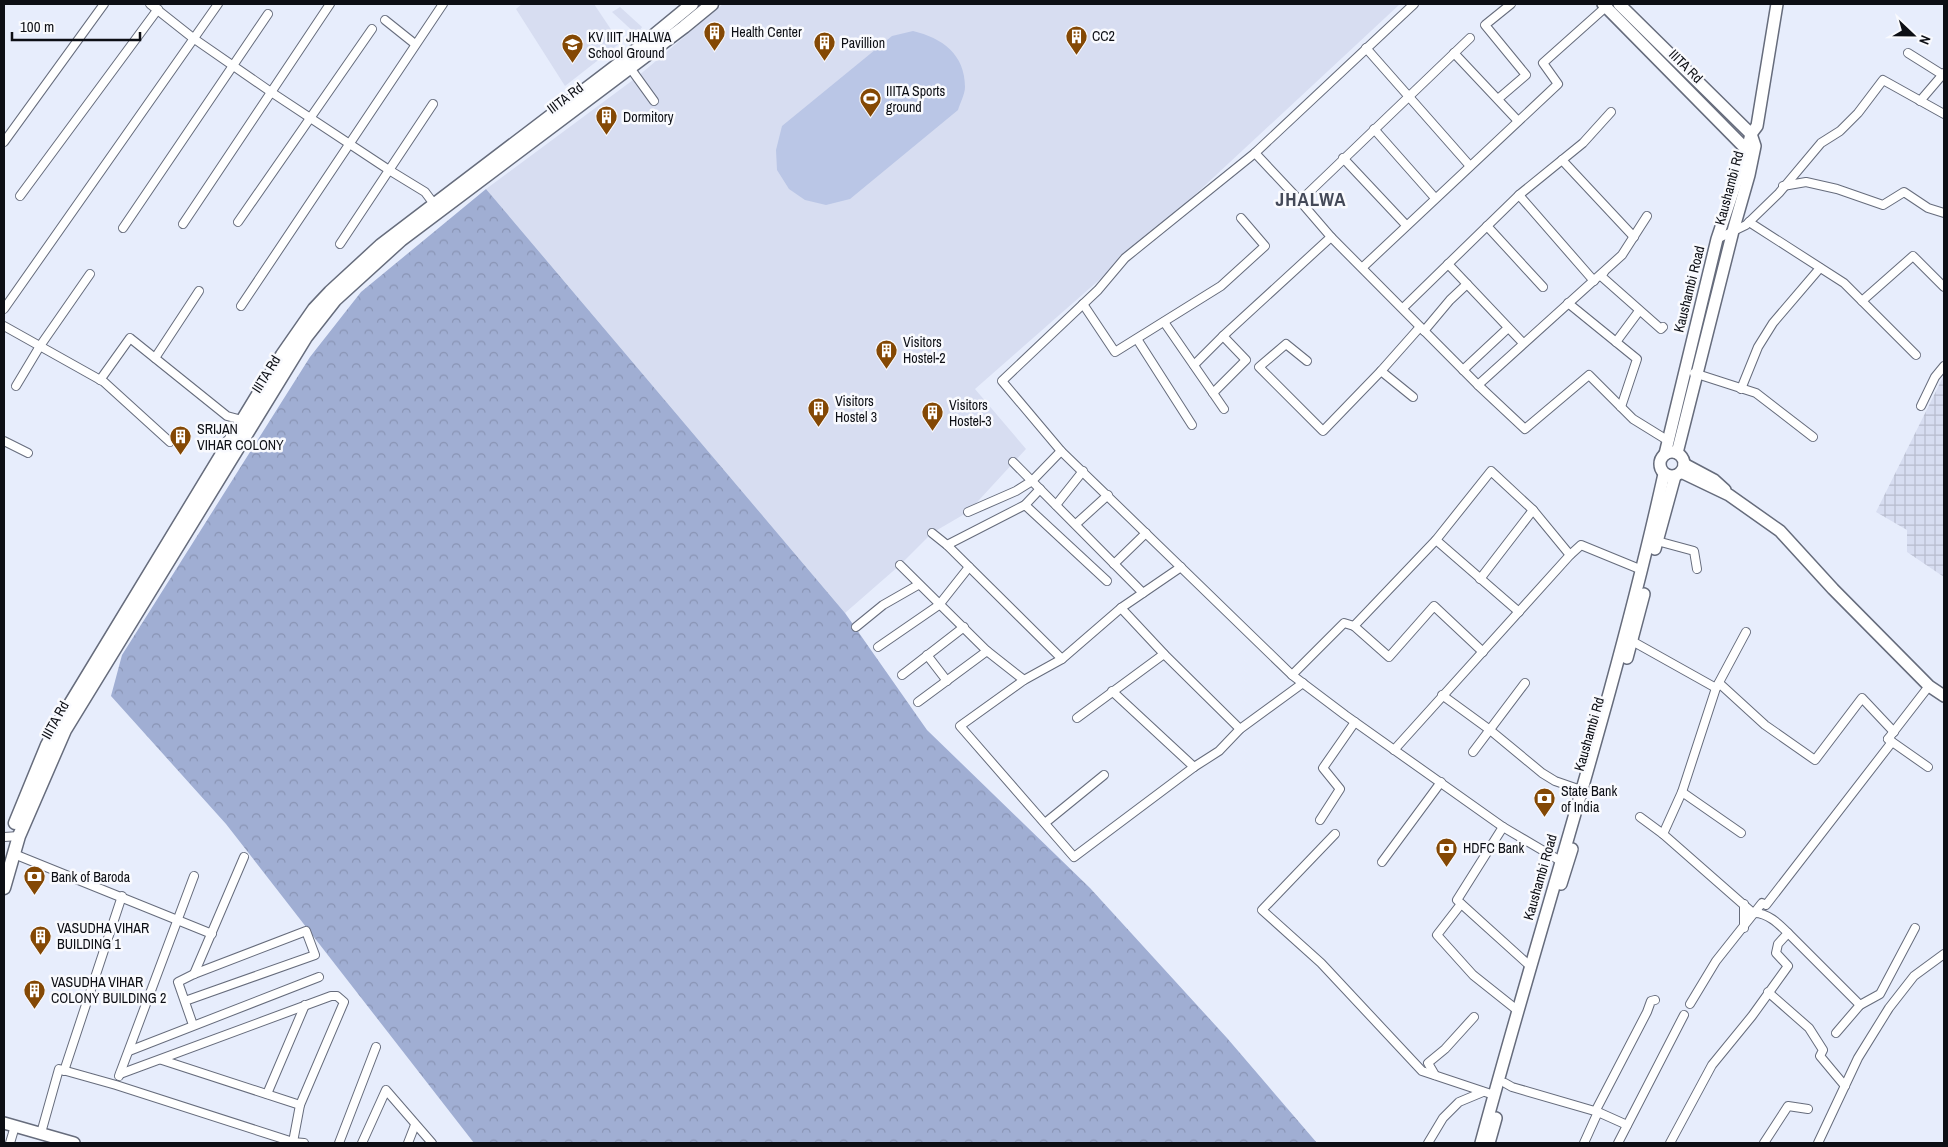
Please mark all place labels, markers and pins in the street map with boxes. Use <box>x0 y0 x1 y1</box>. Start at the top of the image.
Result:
building icon: Health Center <box>703 20 727 51</box>
place label: Health Center <box>731 23 802 41</box>
building icon: CC2 <box>1064 24 1088 55</box>
place label: CC2 <box>1092 27 1115 45</box>
place label: KV IIIT JHALWA School Ground <box>588 28 672 62</box>
building icon: Pavillion <box>813 31 837 62</box>
school or university icon: KV IIIT JHALWA School Ground <box>560 33 584 64</box>
place label: Pavillion <box>841 34 885 52</box>
place label: IIITA Sports ground <box>886 82 945 116</box>
sports icon: IIITA Sports ground <box>858 87 882 118</box>
building icon: Dormitory <box>595 105 619 136</box>
place label: Dormitory <box>623 108 674 126</box>
place label: Visitors Hostel-2 <box>903 333 946 367</box>
building icon: Visitors Hostel-2 <box>875 338 899 369</box>
place label: Visitors Hostel 3 <box>835 392 877 426</box>
place label: Visitors Hostel-3 <box>949 396 992 430</box>
building icon: Visitors Hostel 3 <box>807 397 831 428</box>
building icon: Visitors Hostel-3 <box>921 401 945 432</box>
place label: SRIJAN VIHAR COLONY <box>197 420 284 454</box>
building icon: SRIJAN VIHAR COLONY <box>169 425 193 456</box>
place label: State Bank of India <box>1561 782 1617 816</box>
bank icon: State Bank of India <box>1533 787 1557 818</box>
bank icon: HDFC Bank <box>1435 836 1459 867</box>
place label: HDFC Bank <box>1463 839 1524 857</box>
bank icon: Bank of Baroda <box>23 865 47 896</box>
place label: Bank of Baroda <box>51 868 131 886</box>
place label: VASUDHA VIHAR BUILDING 1 <box>57 919 149 953</box>
building icon: VASUDHA VIHAR BUILDING 1 <box>29 924 53 955</box>
place label: VASUDHA VIHAR COLONY BUILDING 2 <box>51 973 166 1007</box>
building icon: VASUDHA VIHAR COLONY BUILDING 2 <box>23 978 47 1009</box>

